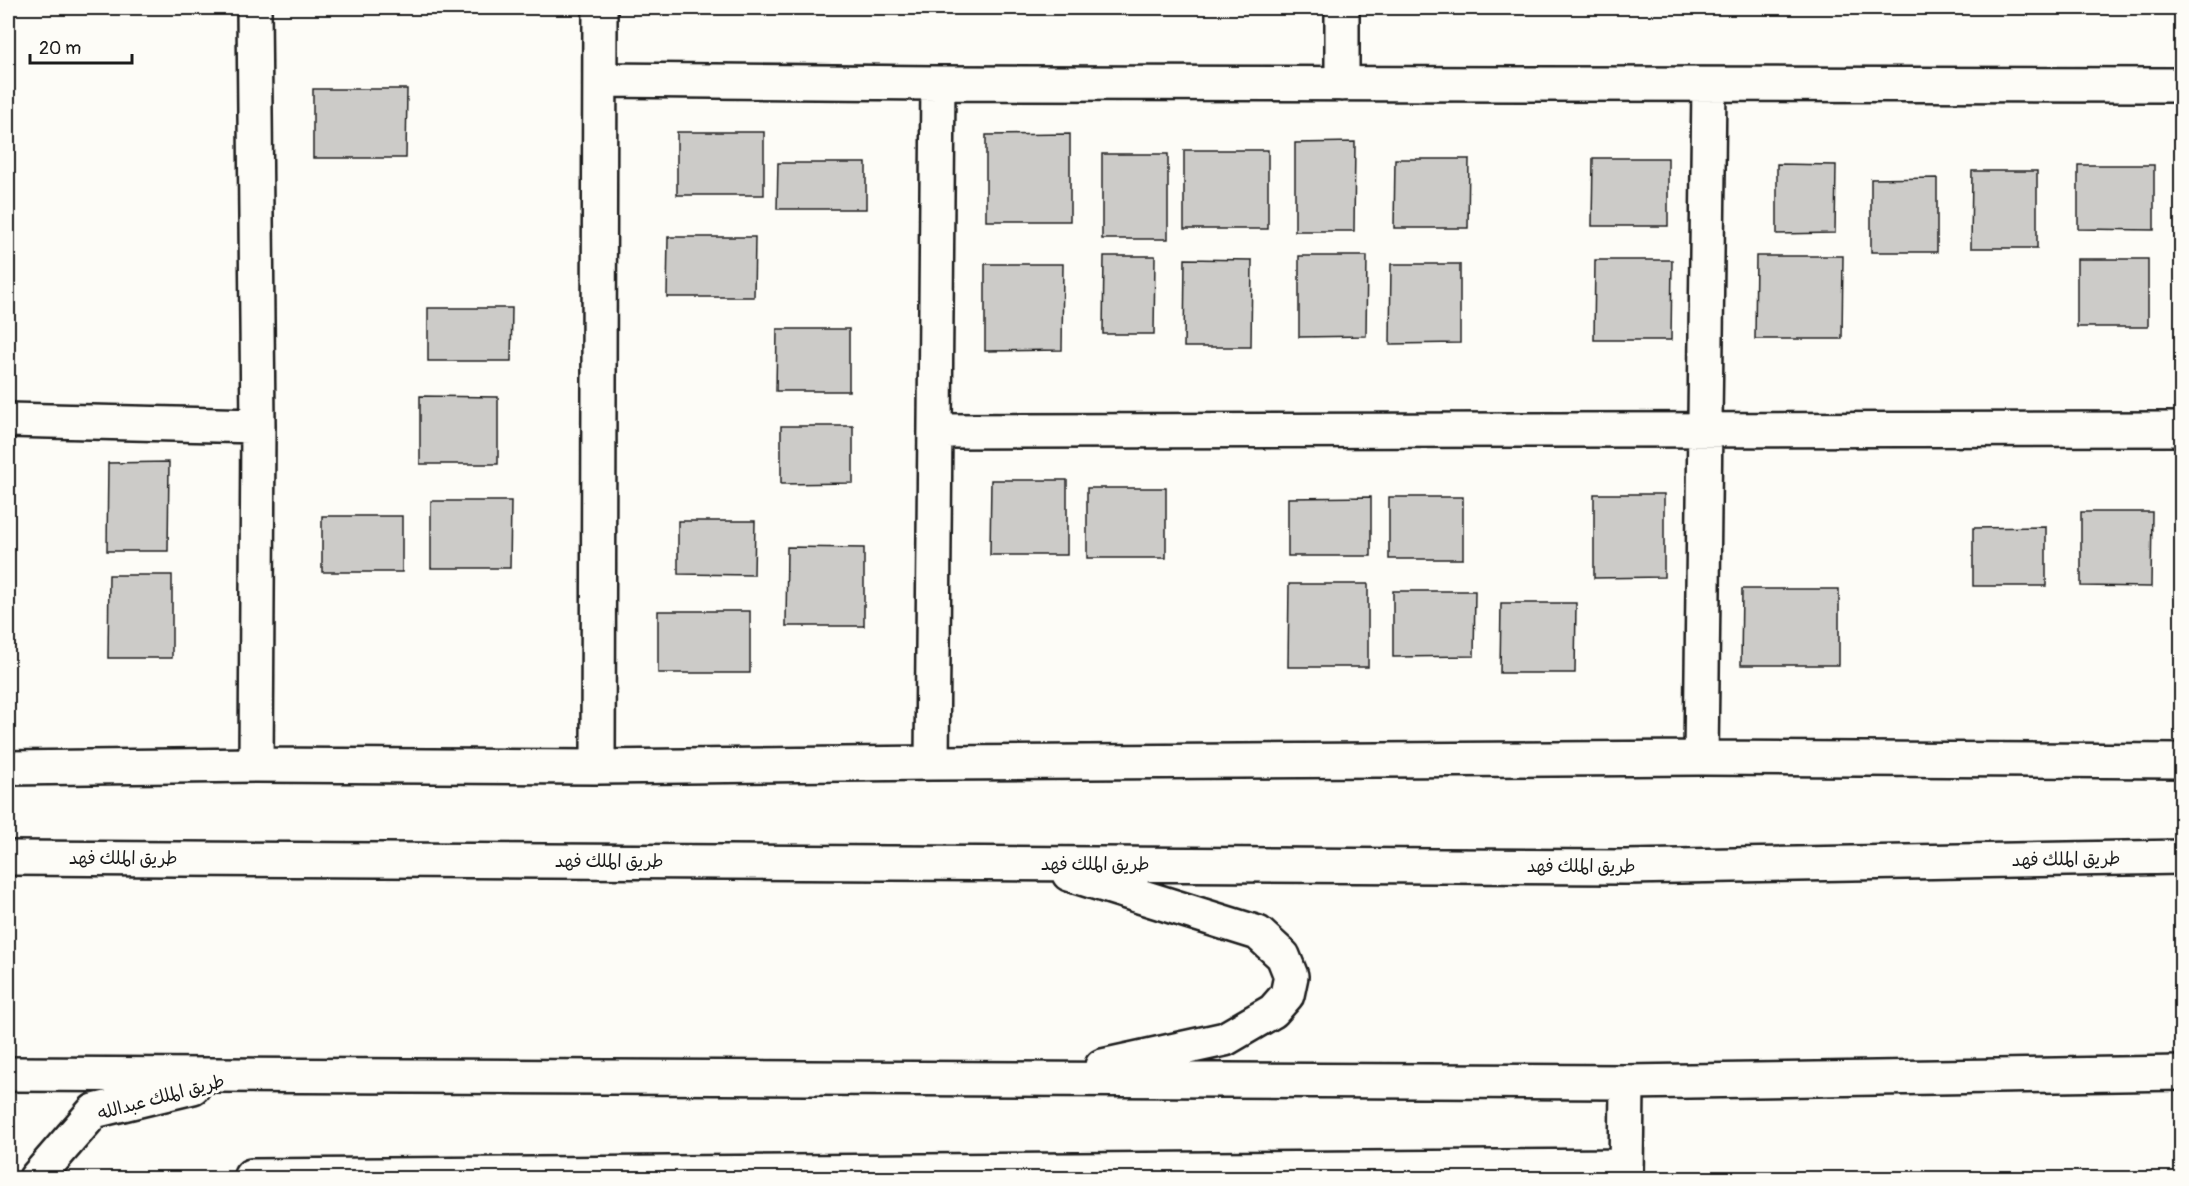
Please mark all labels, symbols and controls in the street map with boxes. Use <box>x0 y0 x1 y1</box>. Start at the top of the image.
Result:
scale bar <box>30 27 132 65</box>
text: 20 m <box>39 37 81 60</box>
street label: طريق الملك فهد <box>69 847 177 870</box>
street label: طريق الملك فهد <box>2011 847 2121 872</box>
street label: طريق الملك فهد <box>555 850 663 873</box>
street label: طريق الملك فهد <box>1041 853 1149 876</box>
street label: طريق الملك فهد <box>1527 855 1635 878</box>
street label: طريق الملك عبدالله <box>95 1069 227 1126</box>

